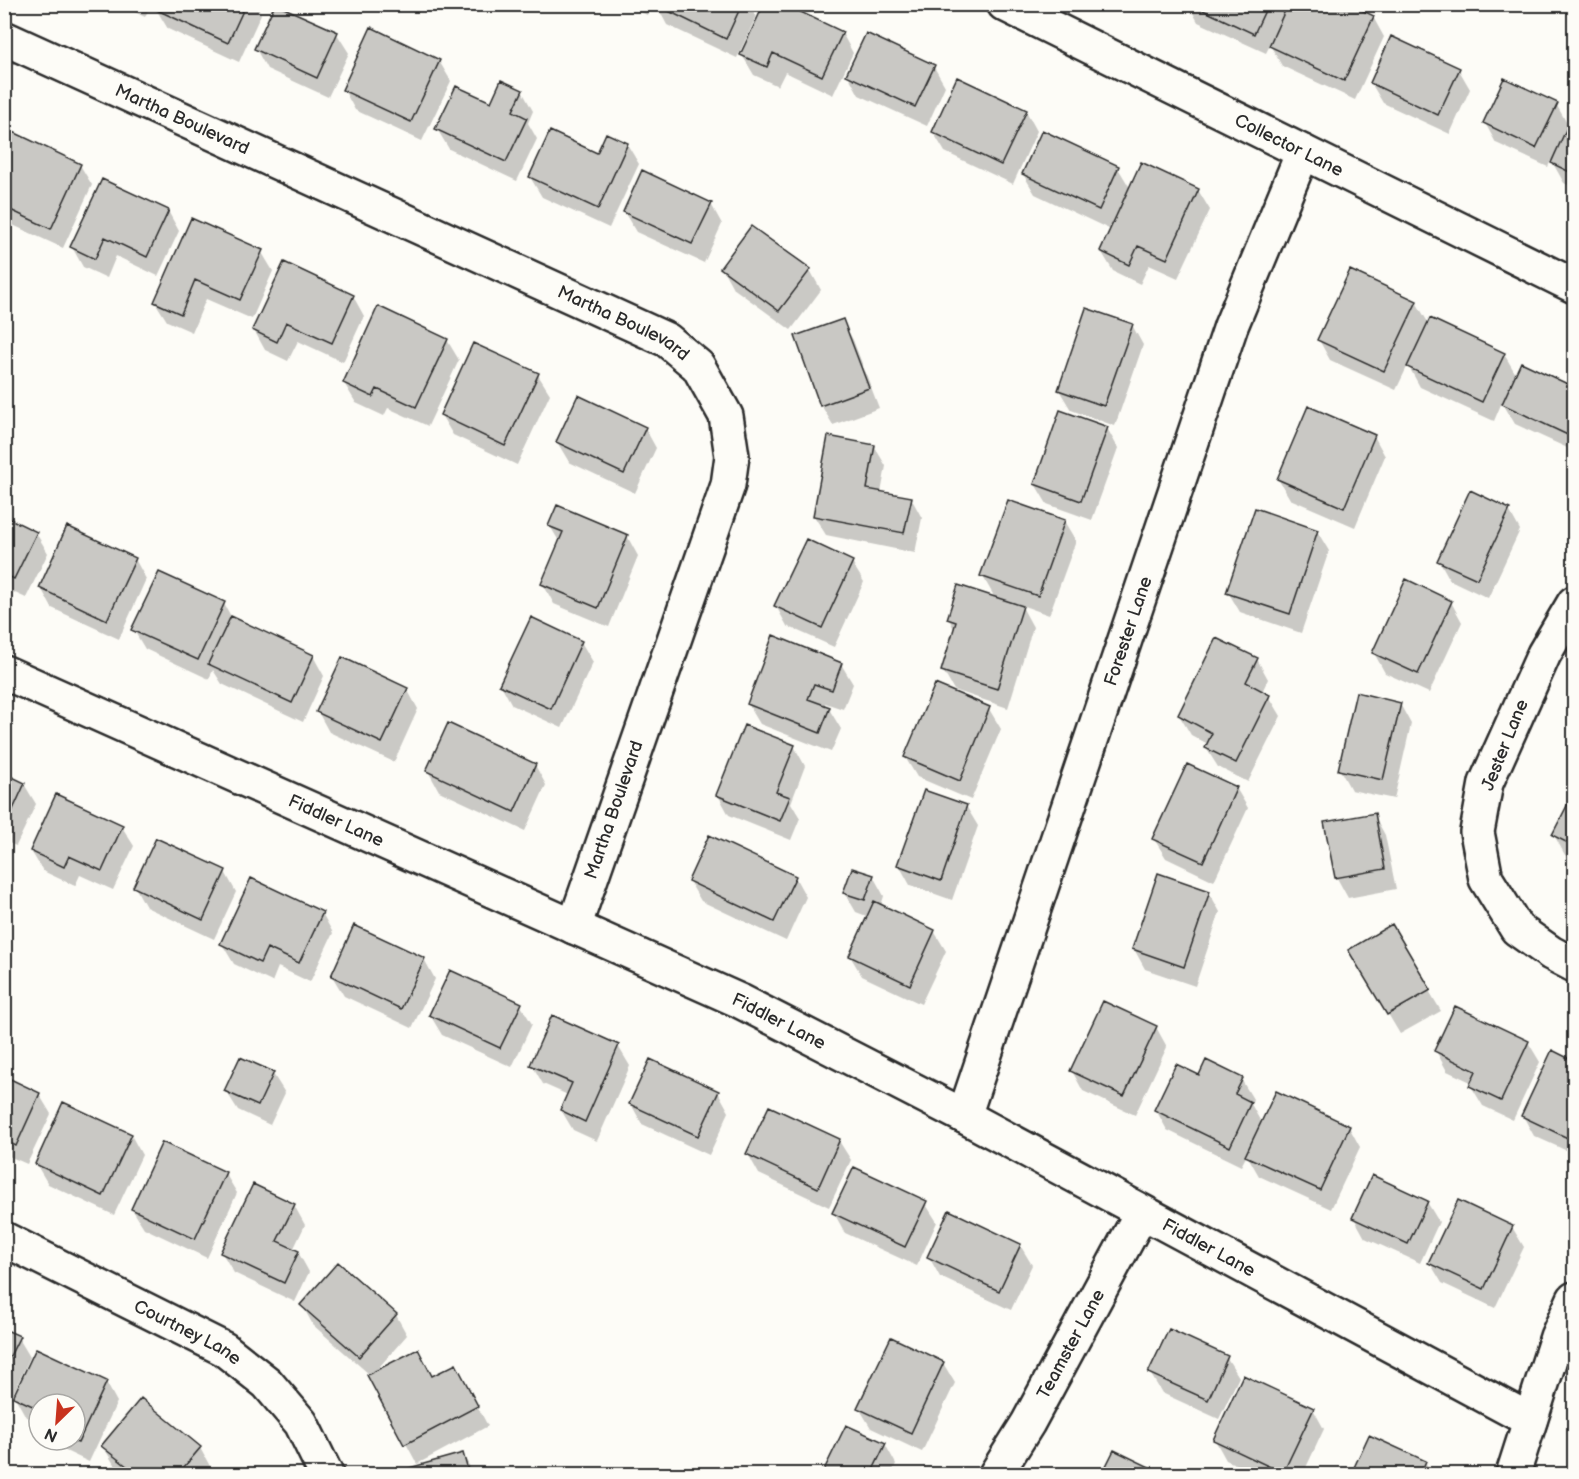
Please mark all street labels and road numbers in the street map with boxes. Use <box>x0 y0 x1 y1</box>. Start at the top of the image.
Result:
street label: Martha Boulevard <box>112 80 253 159</box>
street label: Collector Lane <box>1231 109 1347 181</box>
street label: Martha Boulevard <box>554 281 694 365</box>
street label: Forester Lane <box>1100 573 1156 688</box>
street label: Jester Lane <box>1477 696 1533 794</box>
street label: Martha Boulevard <box>580 738 648 882</box>
street label: Fiddler Lane <box>285 790 388 851</box>
street label: Fiddler Lane <box>729 988 830 1054</box>
street label: Fiddler Lane <box>1159 1214 1259 1281</box>
street label: Teamster Lane <box>1033 1285 1109 1402</box>
street label: Courtney Lane <box>131 1295 246 1369</box>

